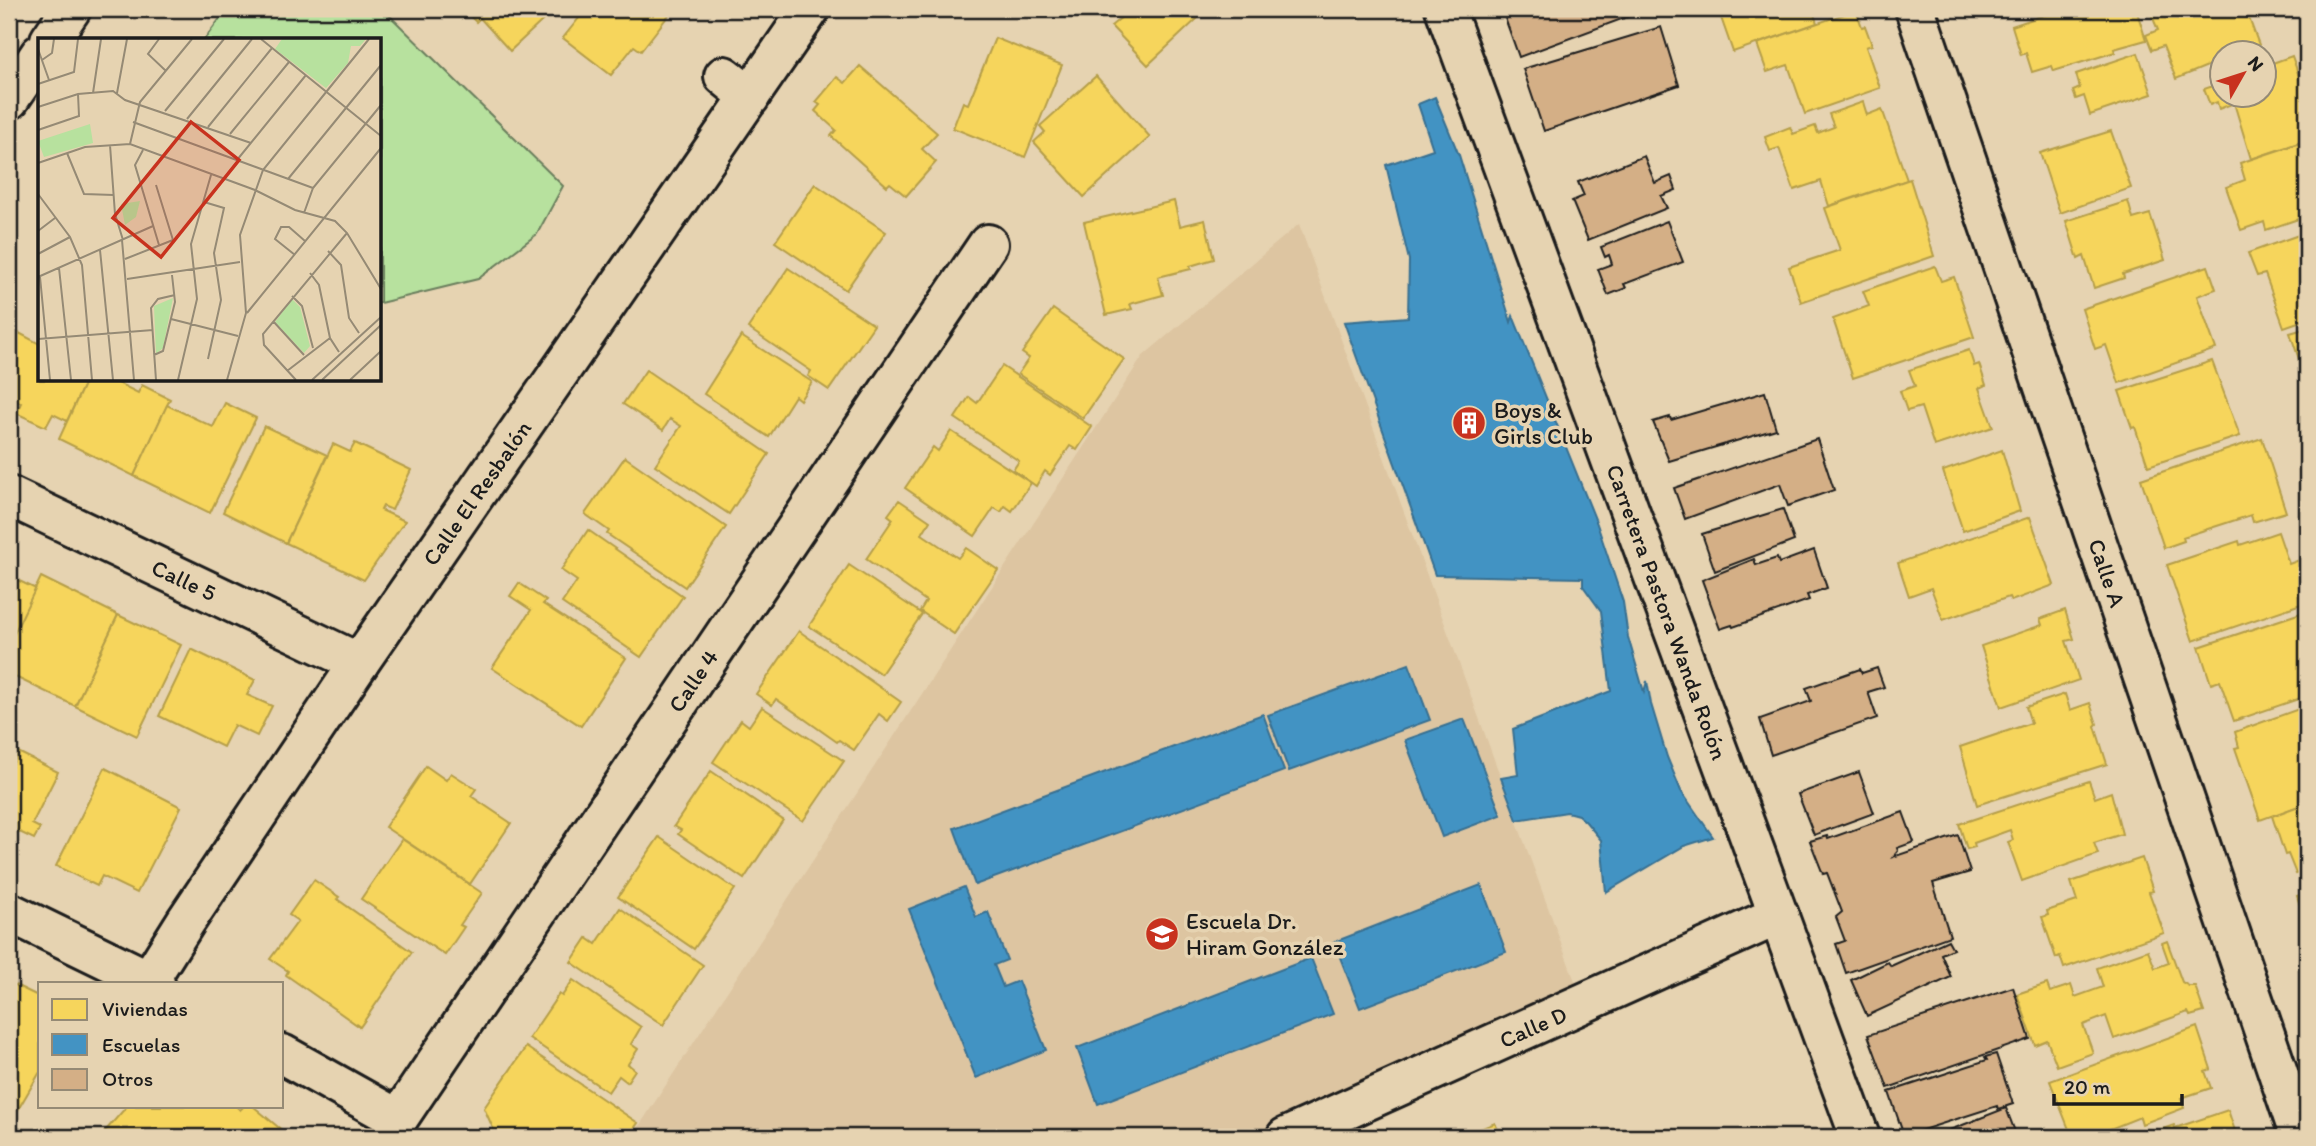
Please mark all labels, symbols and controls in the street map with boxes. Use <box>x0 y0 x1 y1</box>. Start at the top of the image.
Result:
inset map <box>38 38 382 382</box>
north arrow <box>2208 38 2278 108</box>
text: N <box>2243 51 2269 76</box>
place label: Boys & Girls Club <box>1494 396 1593 450</box>
building icon: Boys & Girls Club <box>1450 404 1488 442</box>
street label: Calle El Resbalón <box>417 415 537 571</box>
street label: Carretera Pastora Wanda Rolón <box>1600 460 1734 764</box>
street label: Calle A <box>2082 535 2132 611</box>
street label: Calle 5 <box>147 553 221 607</box>
street label: Calle 4 <box>662 644 724 718</box>
place label: Escuela Dr. Hiram González <box>1186 907 1344 961</box>
school or university icon: Escuela Dr. Hiram González <box>1143 915 1181 953</box>
legend <box>38 982 284 1108</box>
text: Viviendas <box>102 996 188 1021</box>
street label: Calle D <box>1495 1000 1571 1054</box>
text: Escuelas <box>102 1032 180 1057</box>
scale bar <box>2054 1062 2181 1106</box>
text: Otros <box>102 1066 153 1091</box>
text: 20 m <box>2064 1074 2111 1099</box>

